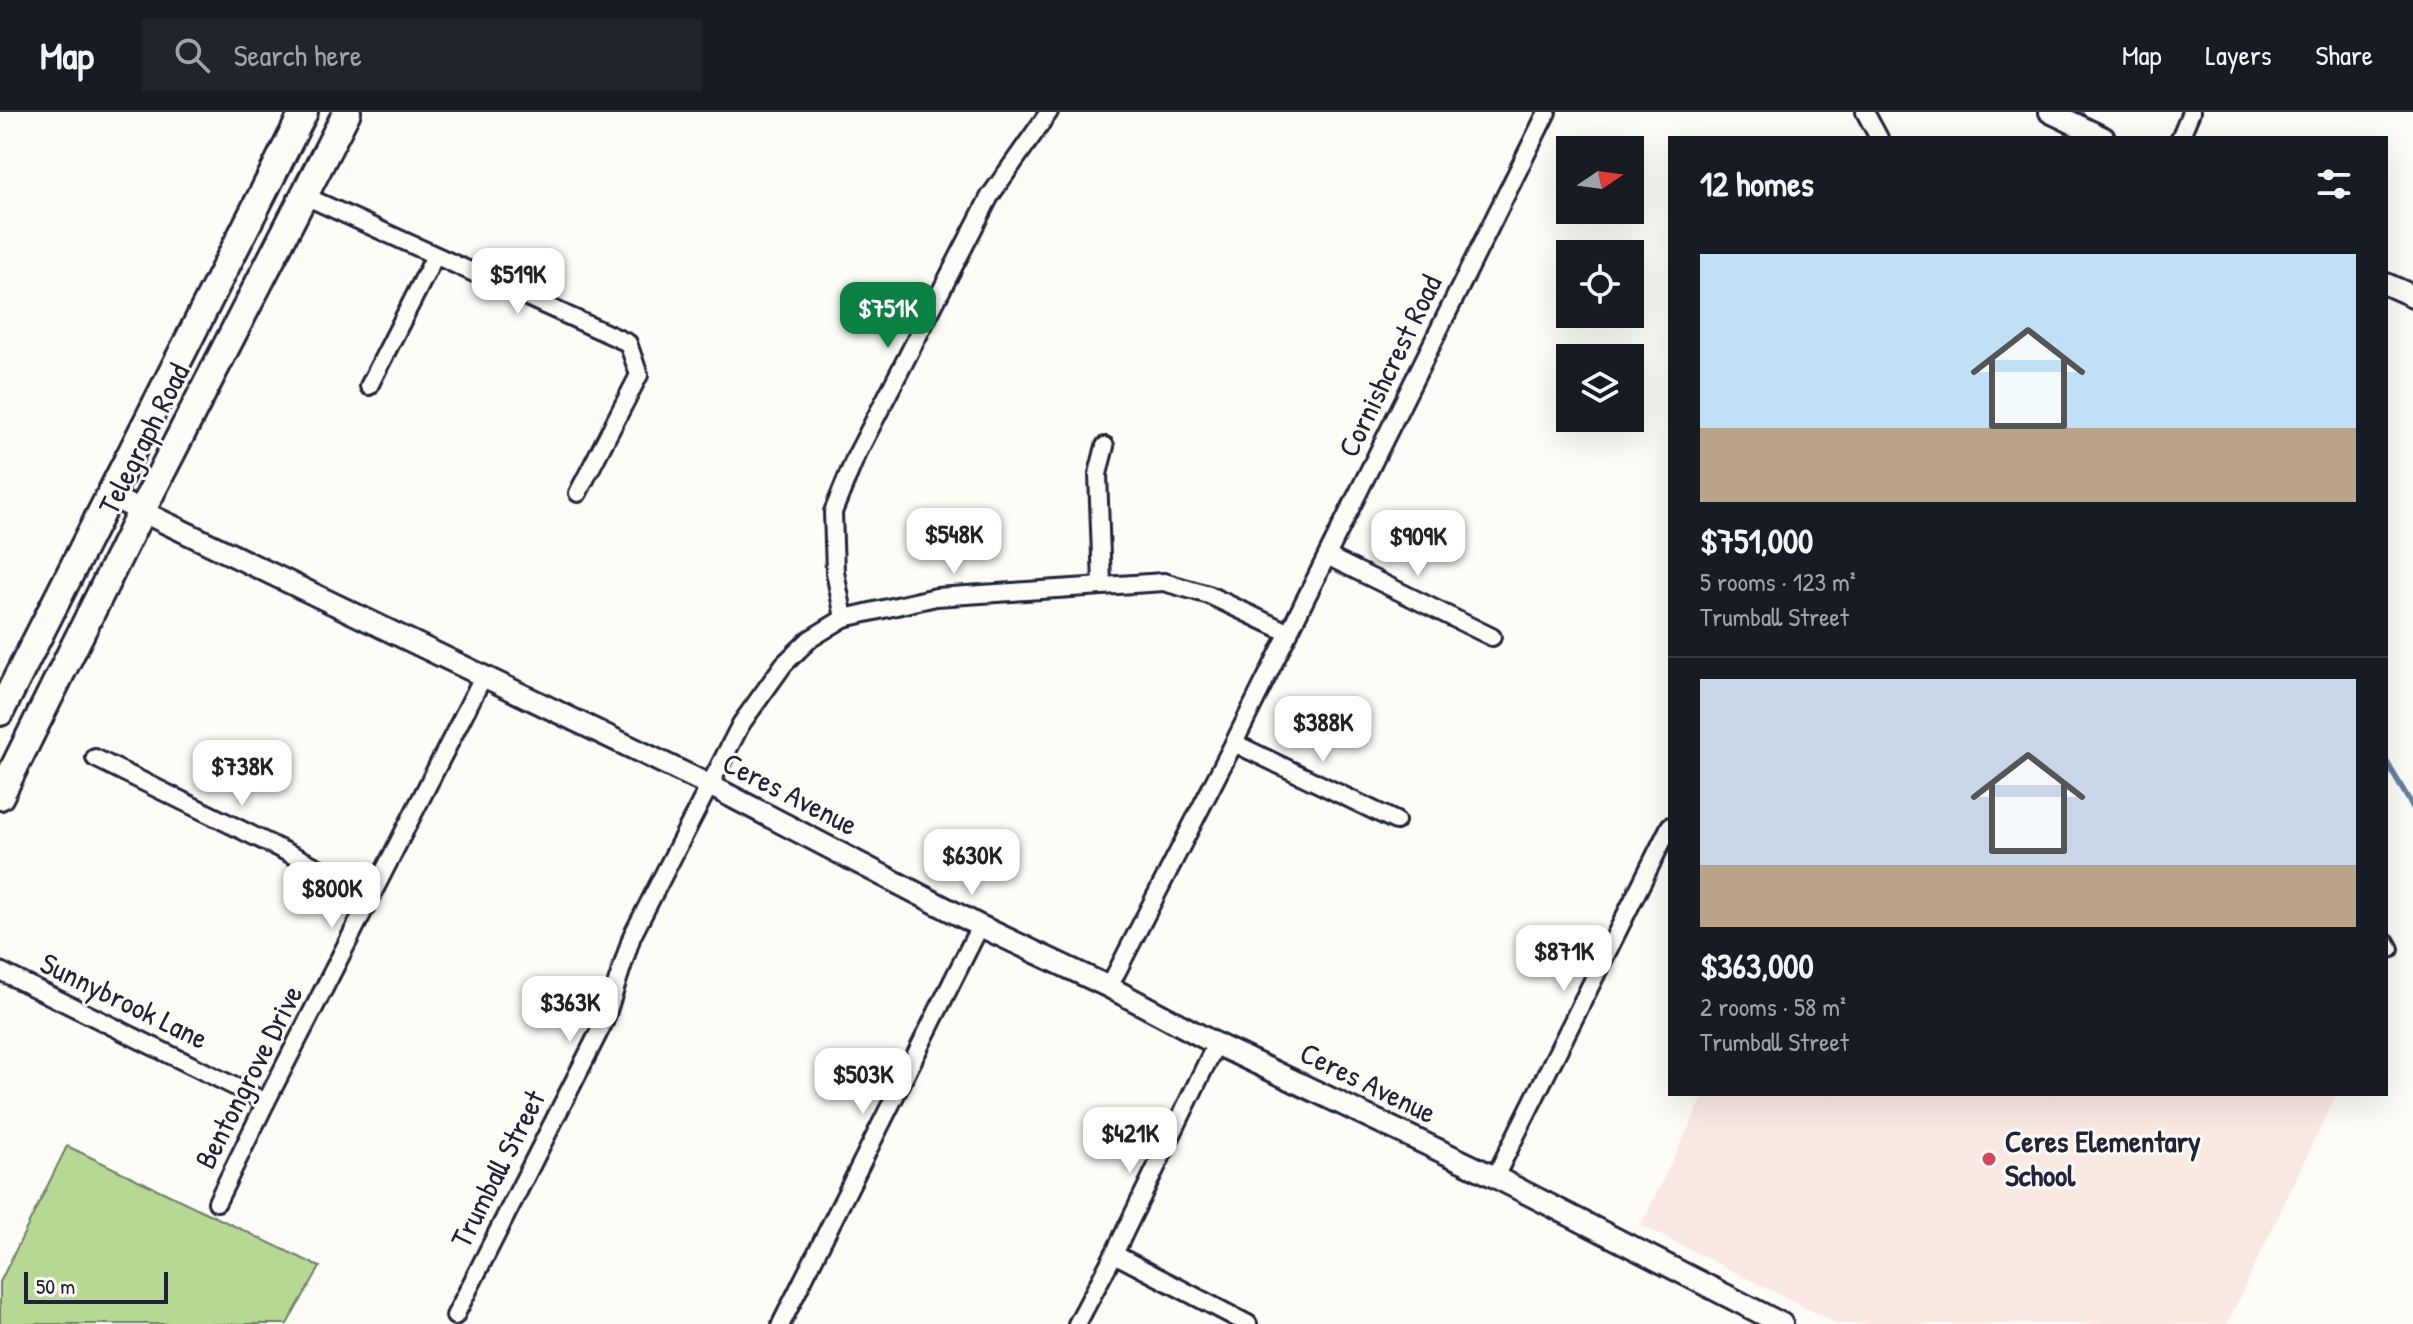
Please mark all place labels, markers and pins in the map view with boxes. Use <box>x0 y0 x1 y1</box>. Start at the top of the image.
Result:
pin: $519K <box>462 248 574 316</box>
pin: $751K <box>832 282 944 350</box>
pin: $548K <box>898 508 1010 576</box>
pin: $909K <box>1362 510 1474 578</box>
pin: $388K <box>1267 696 1379 764</box>
pin: $738K <box>186 740 298 808</box>
pin: $630K <box>916 829 1028 897</box>
pin: $800K <box>276 862 388 930</box>
pin: $871K <box>1508 925 1620 993</box>
pin: $363K <box>514 976 626 1044</box>
pin: $503K <box>807 1048 919 1116</box>
pin: $421K <box>1074 1107 1186 1175</box>
place label: Ceres Elementary School <box>2005 1121 2201 1195</box>
marker: Ceres Elementary School <box>1980 1150 1998 1168</box>

